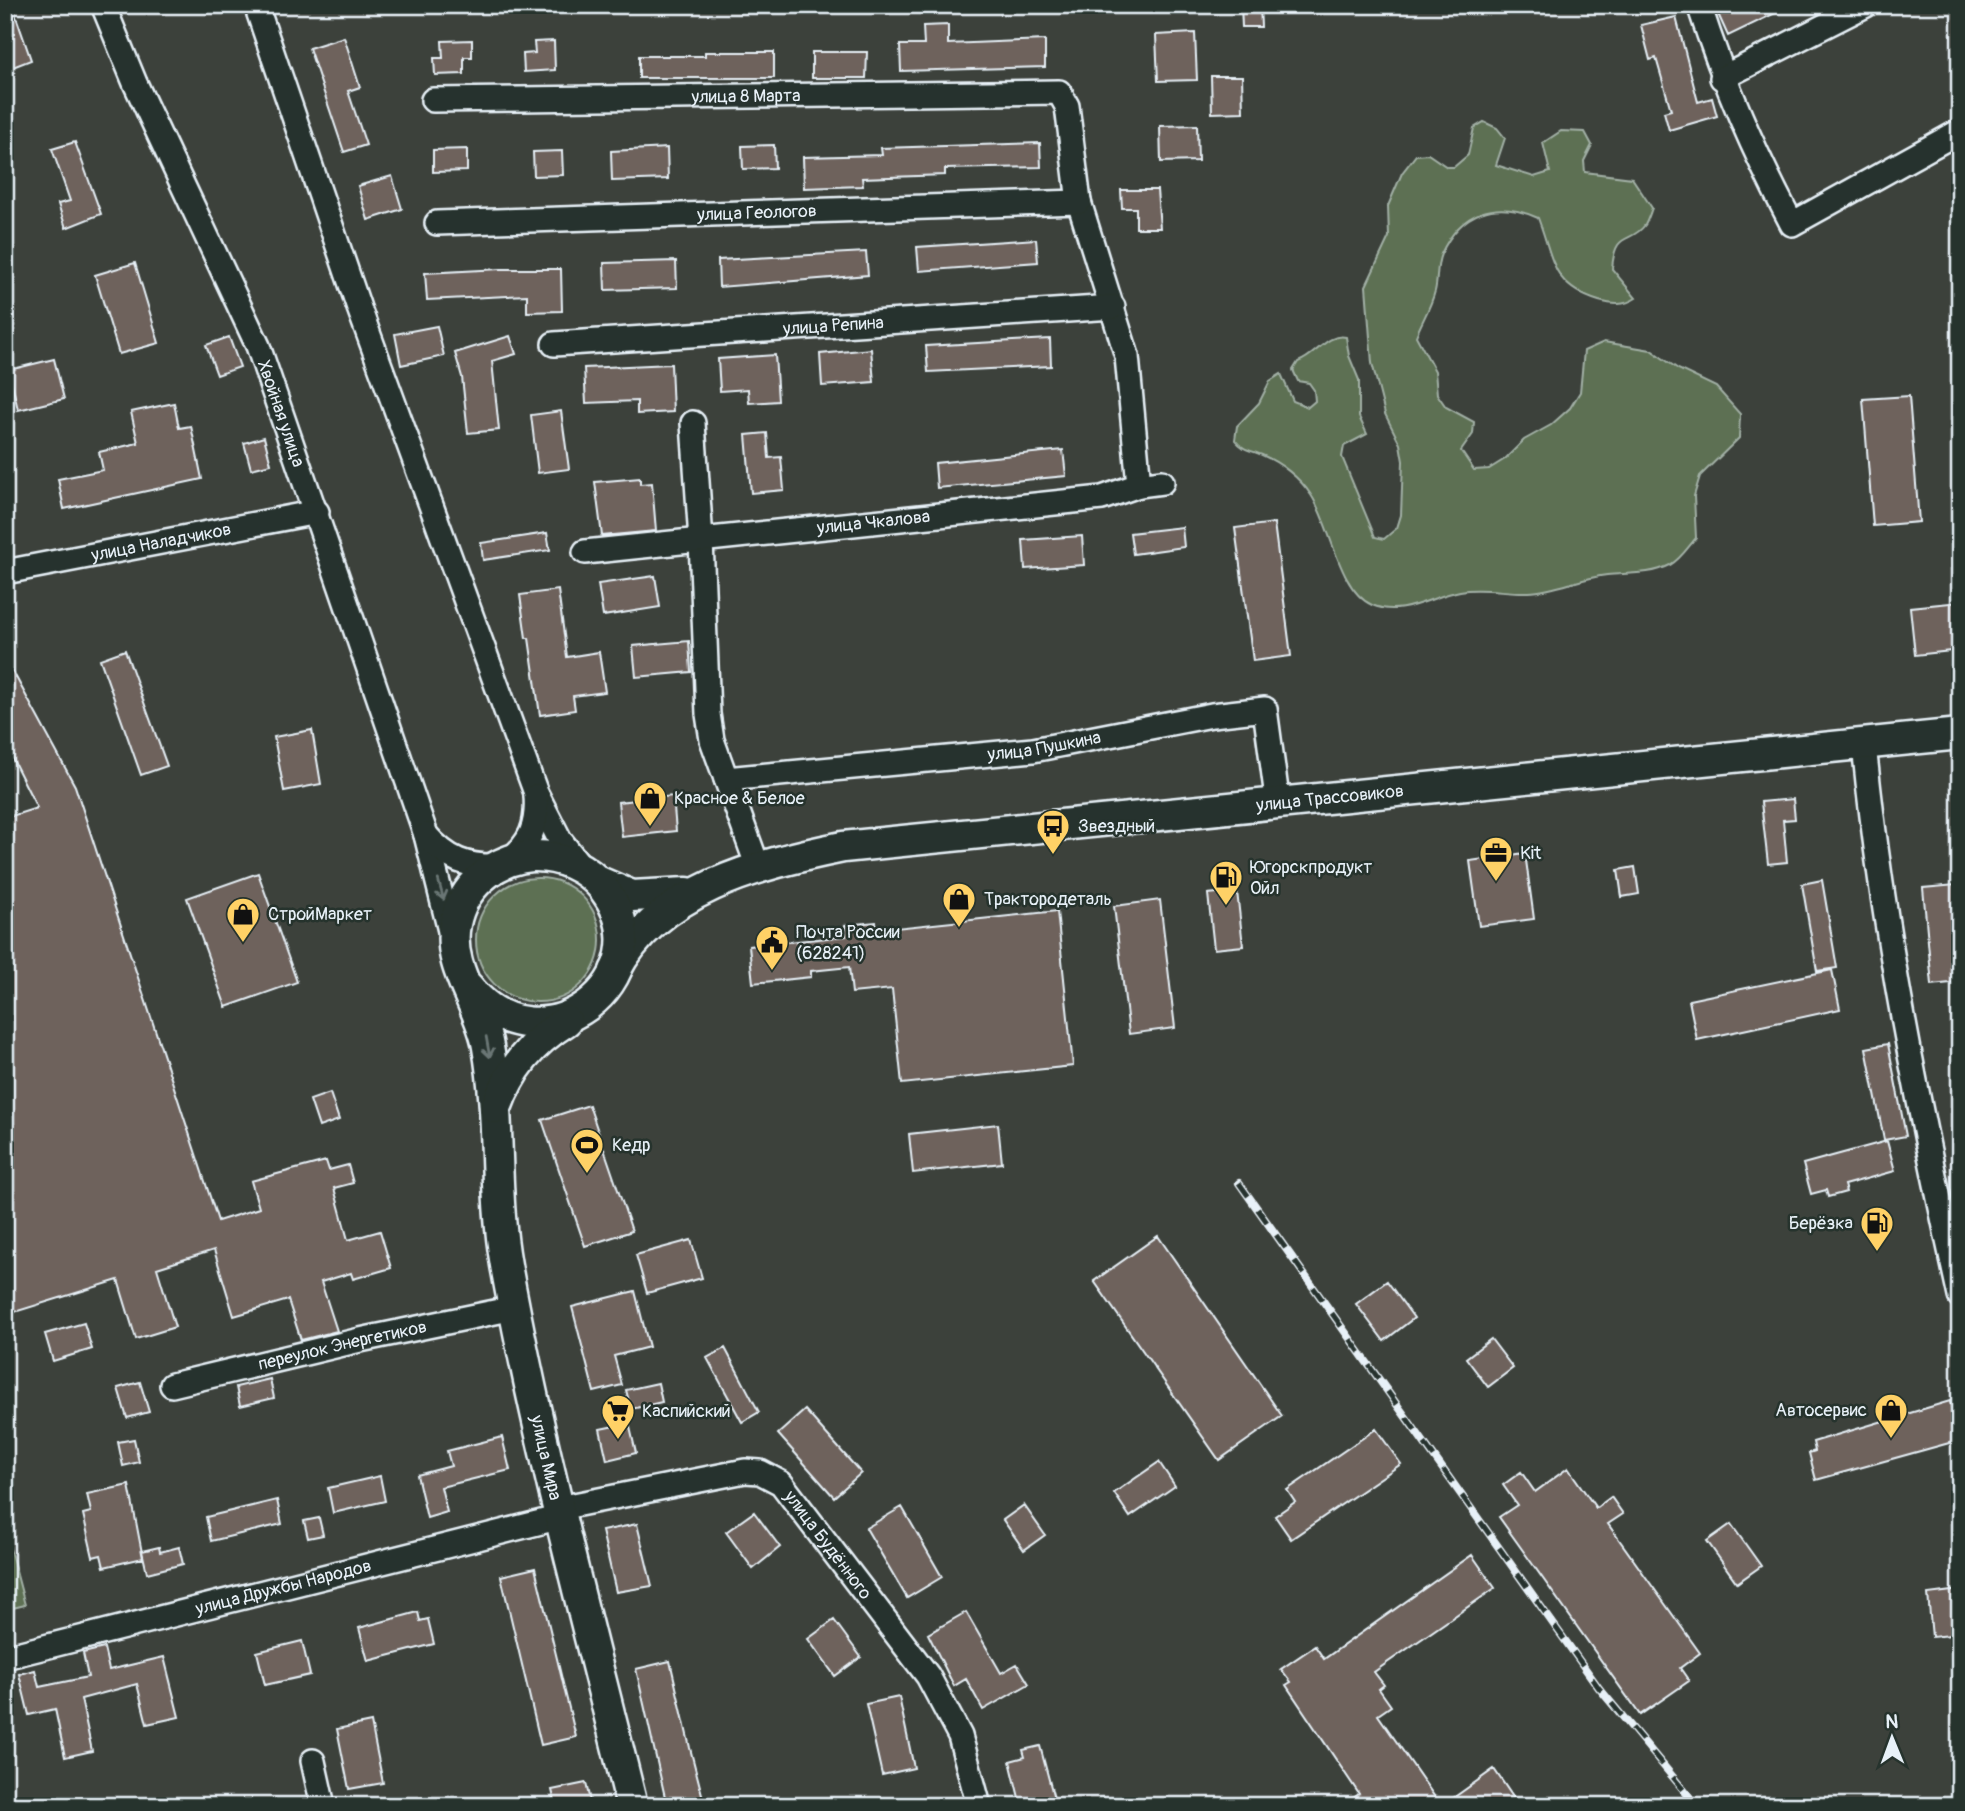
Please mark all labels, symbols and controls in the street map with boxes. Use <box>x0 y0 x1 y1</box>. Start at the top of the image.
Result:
street label: улица 8 Марта <box>690 84 801 108</box>
street label: улица Геологов <box>696 199 817 226</box>
street label: улица Репина <box>781 311 885 340</box>
street label: Хвойная улица <box>252 357 310 470</box>
street label: улица Чкалова <box>815 505 931 539</box>
street label: улица Наладчиков <box>88 517 233 567</box>
street label: улица Пушкина <box>985 725 1103 766</box>
shop icon: Красное & Белое <box>631 779 669 828</box>
street label: улица Трассовиков <box>1254 779 1405 817</box>
place label: Красное & Белое <box>674 787 805 810</box>
bus stop icon: Звездный <box>1034 807 1072 856</box>
place label: Звездный <box>1078 815 1155 838</box>
office icon: Kit <box>1477 834 1515 883</box>
place label: Kit <box>1520 842 1542 865</box>
place label: Югорскпродукт Ойл <box>1250 856 1372 900</box>
fuel station icon: Югорскпродукт Ойл <box>1207 858 1245 907</box>
one-way arrow <box>435 878 448 901</box>
shop icon: Трактородеталь <box>940 880 978 929</box>
place label: Трактородеталь <box>984 888 1112 911</box>
shop icon: СтройМаркет <box>224 895 262 944</box>
place label: СтройМаркет <box>268 903 372 926</box>
place label: Почта России (628241) <box>796 921 900 965</box>
public building icon: Почта России (628241) <box>753 923 791 972</box>
one-way arrow <box>481 1035 495 1058</box>
sports icon: Кедр <box>568 1126 606 1175</box>
place label: Кедр <box>612 1134 651 1157</box>
fuel station icon: Берёзка <box>1858 1204 1896 1253</box>
place label: Берёзка <box>1789 1212 1853 1235</box>
street label: переулок Энергетиков <box>256 1315 429 1376</box>
shop icon: Автосервис <box>1872 1391 1910 1440</box>
supermarket icon: Каспийский <box>599 1392 637 1441</box>
place label: Автосервис <box>1775 1399 1867 1422</box>
place label: Каспийский <box>642 1400 731 1423</box>
street label: улица Мира <box>525 1412 567 1503</box>
street label: улица Будённого <box>779 1485 877 1604</box>
street label: улица Дружбы Народов <box>192 1554 374 1620</box>
north arrow <box>1856 1702 1926 1772</box>
text: N <box>1885 1710 1898 1734</box>

